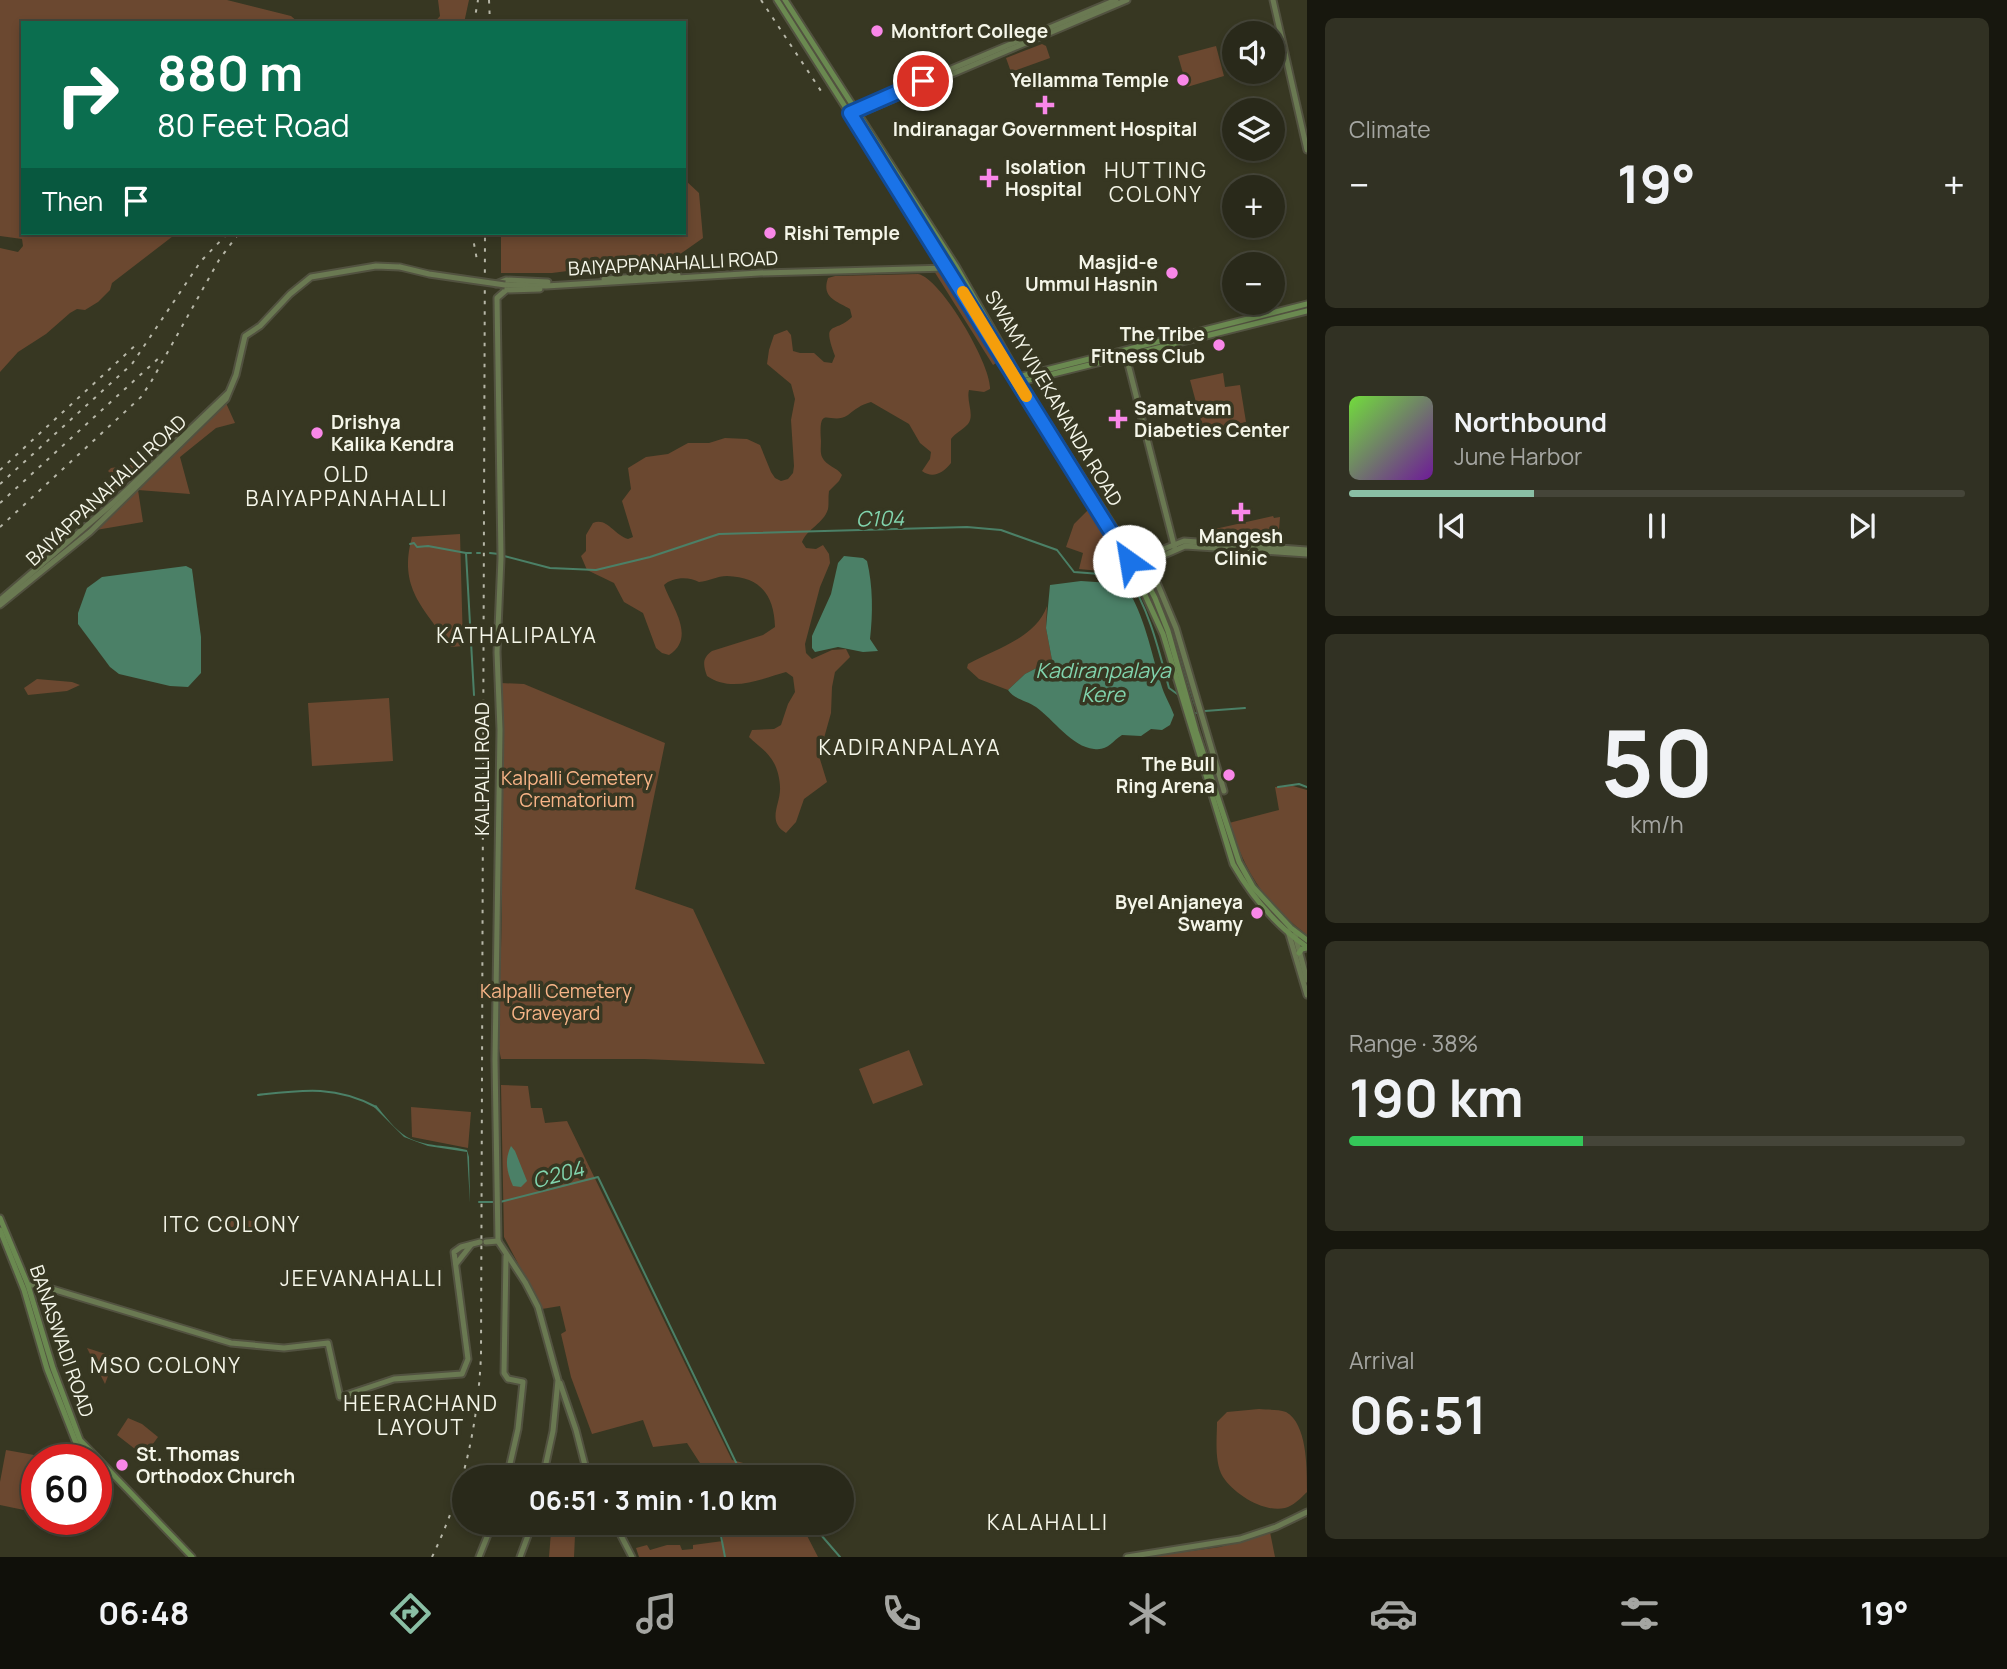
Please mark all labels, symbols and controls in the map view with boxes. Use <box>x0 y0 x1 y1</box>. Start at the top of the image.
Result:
place label: Montfort College <box>891 18 1048 44</box>
map controls <box>1222 21 1285 315</box>
button: sound <box>1222 21 1285 84</box>
marker: Montfort College <box>869 23 885 39</box>
text: 880 m <box>157 39 303 106</box>
icon: right <box>42 49 133 140</box>
pin <box>893 51 953 111</box>
icon: arrive <box>904 62 942 100</box>
place label: Yellamma Temple <box>1010 67 1169 93</box>
marker: Yellamma Temple <box>1175 72 1191 88</box>
marker: Indiranagar Government Hospital <box>1035 95 1055 115</box>
button: layers <box>1222 98 1285 161</box>
text: 80 Feet Road <box>157 103 350 147</box>
text: Climate <box>1349 113 1431 145</box>
place label: Indiranagar Government Hospital <box>893 116 1197 142</box>
text: 19° <box>1617 148 1696 219</box>
place label: Isolation Hospital <box>1005 154 1086 202</box>
district label: HUTTING COLONY <box>1104 156 1208 208</box>
text: − <box>1349 158 1370 210</box>
text: + <box>1943 158 1965 210</box>
marker: Isolation Hospital <box>979 168 999 188</box>
button: + <box>1222 175 1285 238</box>
icon: arrive <box>117 182 155 220</box>
text: Then <box>42 183 103 219</box>
place label: Rishi Temple <box>784 220 900 246</box>
marker: Rishi Temple <box>762 225 778 241</box>
street label: BAIYAPPANAHALLI ROAD <box>567 245 779 281</box>
place label: Masjid-e Ummul Hasnin <box>1025 249 1158 297</box>
button: − <box>1222 252 1285 315</box>
marker: Masjid-e Ummul Hasnin <box>1164 265 1180 281</box>
street label: SWAMY VIVEKANANDA ROAD <box>979 285 1129 511</box>
place label: The Tribe Fitness Club <box>1091 321 1205 369</box>
marker: The Tribe Fitness Club <box>1211 337 1227 353</box>
place label: Samatvam Diabeties Center <box>1134 395 1290 443</box>
text: Northbound <box>1454 404 1607 440</box>
street label: BAIYAPPANAHALLI ROAD <box>20 409 192 571</box>
place label: Drishya Kalika Kendra <box>331 409 454 457</box>
marker: Samatvam Diabeties Center <box>1108 409 1128 429</box>
marker: Drishya Kalika Kendra <box>309 425 325 441</box>
text: June Harbor <box>1454 440 1582 472</box>
district label: OLD BAIYAPPANAHALLI <box>245 460 449 512</box>
marker: Mangesh Clinic <box>1231 502 1251 522</box>
water label: C104 <box>856 504 905 532</box>
icon: previous <box>1433 507 1471 545</box>
icon: pause <box>1638 507 1676 545</box>
icon: next <box>1843 507 1881 545</box>
place label: Mangesh Clinic <box>1199 523 1283 571</box>
position arrow <box>1092 524 1166 598</box>
district label: KATHALIPALYA <box>436 621 598 649</box>
water label: Kadiranpalaya Kere <box>1035 656 1172 708</box>
text: 50 <box>1600 700 1714 824</box>
street label: KALPALLI ROAD <box>469 702 495 836</box>
district label: KADIRANPALAYA <box>819 733 1001 761</box>
place label: The Bull Ring Arena <box>1116 751 1215 799</box>
park label: Kalpalli Cemetery Crematorium <box>501 765 653 813</box>
marker: The Bull Ring Arena <box>1221 767 1237 783</box>
text: km/h <box>1630 808 1684 840</box>
place label: Byel Anjaneya Swamy <box>1115 889 1243 937</box>
marker: Byel Anjaneya Swamy <box>1249 905 1265 921</box>
park label: Kalpalli Cemetery Graveyard <box>480 978 632 1026</box>
text: Range · 38% <box>1349 1027 1478 1059</box>
text: 190 km <box>1349 1062 1523 1133</box>
water label: C204 <box>529 1154 587 1194</box>
district label: ITC COLONY <box>163 1210 301 1238</box>
street label: BANASWADI ROAD <box>24 1261 100 1421</box>
district label: JEEVANAHALLI <box>280 1264 444 1292</box>
text: Arrival <box>1349 1344 1415 1376</box>
district label: MSO COLONY <box>90 1351 242 1379</box>
text: 06:51 <box>1349 1379 1487 1450</box>
district label: HEERACHAND LAYOUT <box>343 1389 499 1441</box>
place label: St. Thomas Orthodox Church <box>136 1441 295 1489</box>
speed limit sign: 60 <box>21 1444 112 1535</box>
marker: St. Thomas Orthodox Church <box>114 1457 130 1473</box>
text: 06:51 · 3 min · 1.0 km <box>529 1482 777 1518</box>
district label: KALAHALLI <box>987 1508 1109 1536</box>
icon: directions <box>386 1589 435 1638</box>
icon: music <box>632 1589 681 1638</box>
icon: phone <box>877 1589 926 1638</box>
icon: climate <box>1123 1589 1172 1638</box>
icon: car <box>1369 1589 1418 1638</box>
icon: filters <box>1615 1589 1664 1638</box>
text: 06:48 <box>98 1591 189 1635</box>
text: 19° <box>1860 1591 1909 1635</box>

